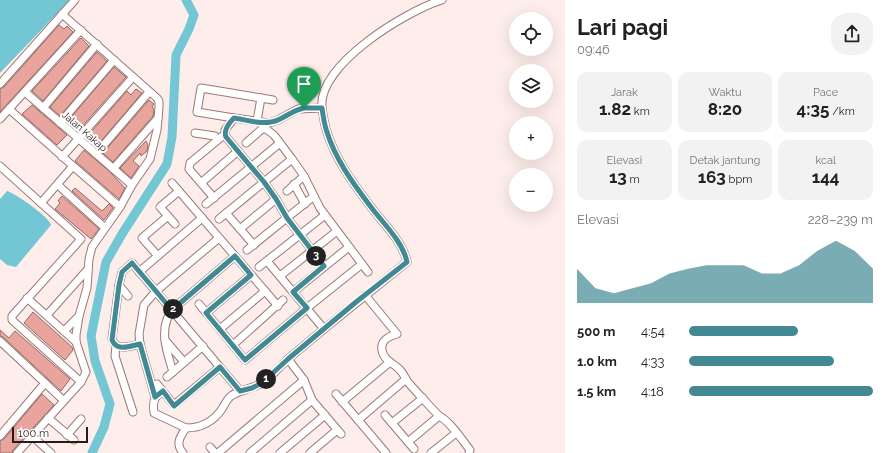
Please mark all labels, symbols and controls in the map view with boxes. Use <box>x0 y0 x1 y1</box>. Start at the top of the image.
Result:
map controls <box>509 12 553 212</box>
button: locate <box>509 12 553 56</box>
button: share <box>831 13 873 55</box>
text: Lari pagi <box>577 14 668 40</box>
text: 09:46 <box>577 42 610 57</box>
button: layers <box>509 64 553 108</box>
pin <box>287 67 321 108</box>
icon: arrive <box>293 73 315 95</box>
text: Jarak <box>611 86 638 99</box>
text: Waktu <box>709 86 741 99</box>
text: Pace <box>813 86 838 99</box>
text: 1.82 <box>599 99 631 119</box>
text: 8:20 <box>708 99 742 119</box>
text: 4:35 <box>797 99 829 119</box>
text: km <box>631 105 650 118</box>
text: /km <box>829 105 855 118</box>
street label: Jalan Kakap <box>60 109 109 154</box>
button: + <box>509 116 553 160</box>
text: Elevasi <box>607 154 642 167</box>
text: Detak jantung <box>690 154 760 167</box>
text: kcal <box>815 154 836 167</box>
text: 13 <box>609 167 627 187</box>
text: 163 <box>698 167 726 187</box>
text: 144 <box>812 167 840 187</box>
button: − <box>509 168 553 212</box>
text: m <box>627 173 640 186</box>
text: bpm <box>726 173 752 186</box>
text: Elevasi <box>577 212 619 227</box>
text: 228–239 m <box>808 212 873 227</box>
pin: 3 <box>306 246 326 266</box>
text: 3 <box>313 249 319 262</box>
pin: 2 <box>163 299 183 319</box>
text: 2 <box>170 302 176 315</box>
text: 500 m <box>577 324 615 339</box>
text: 4:54 <box>641 324 665 339</box>
text: 1.0 km <box>577 354 617 369</box>
text: 4:33 <box>641 354 664 369</box>
pin: 1 <box>256 369 276 389</box>
text: 1 <box>263 372 269 385</box>
text: 1.5 km <box>577 384 616 399</box>
text: 4:18 <box>641 384 664 399</box>
scale bar <box>12 425 88 444</box>
text: 100 m <box>18 427 49 440</box>

